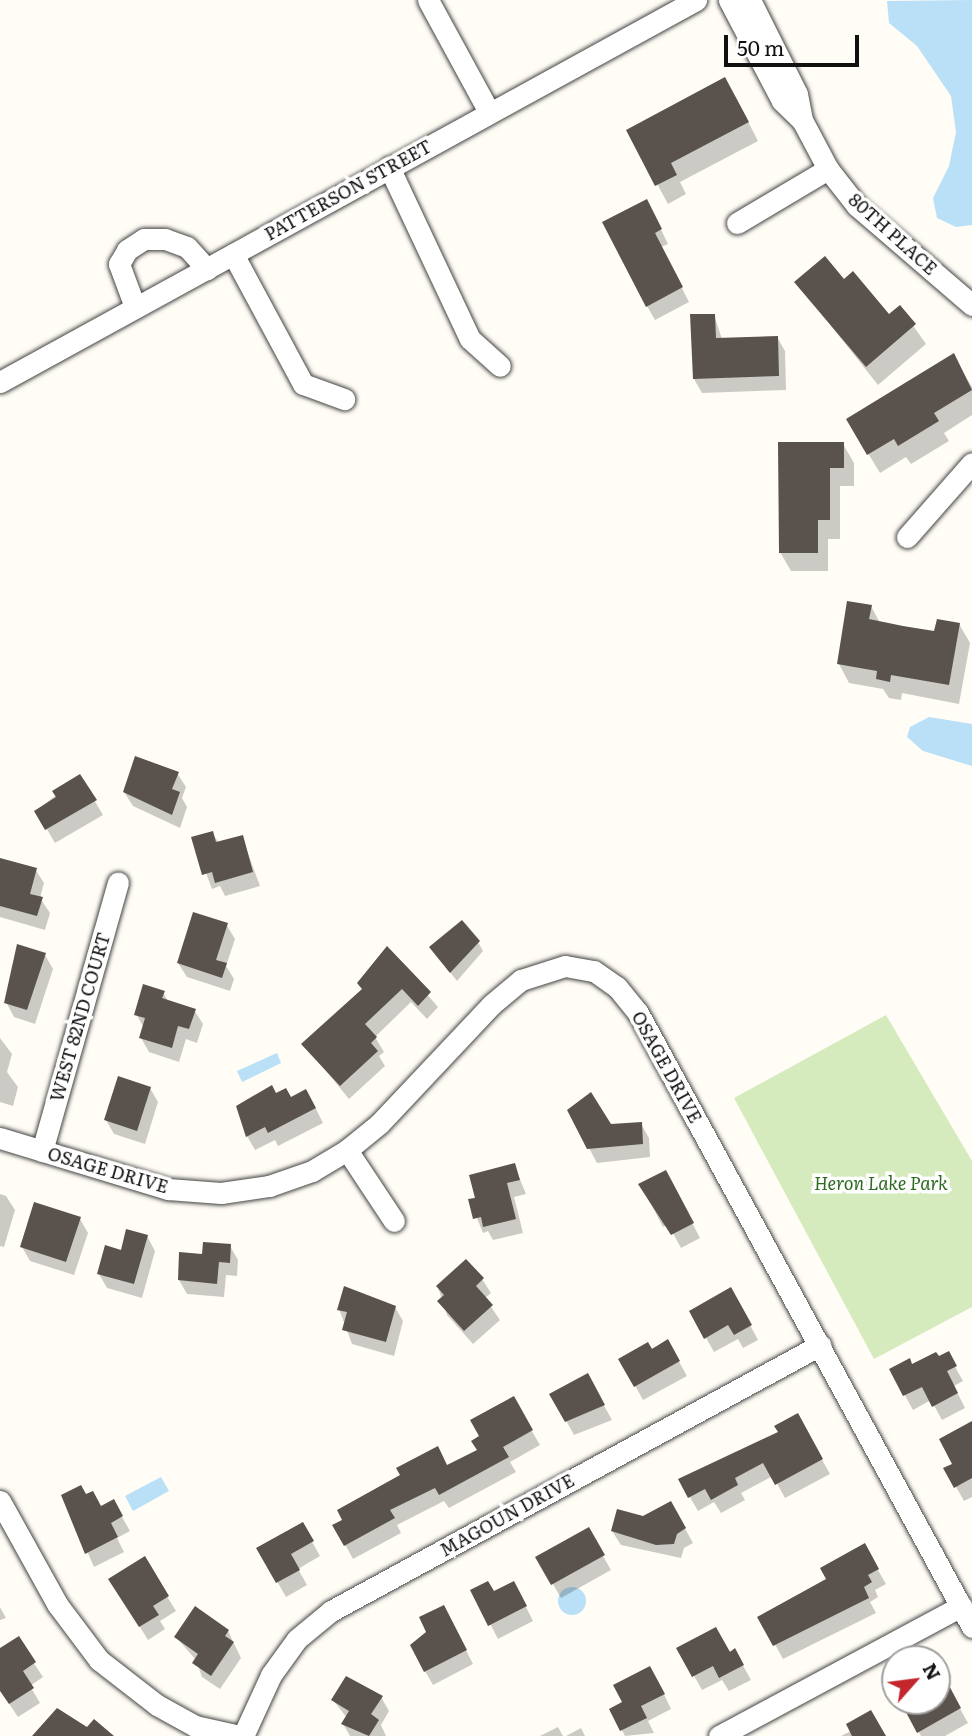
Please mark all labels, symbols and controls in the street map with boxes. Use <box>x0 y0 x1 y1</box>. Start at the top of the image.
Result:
scale bar <box>727 21 862 65</box>
text: 50 m <box>737 31 784 62</box>
street label: PATTERSON STREET <box>261 135 435 245</box>
street label: 80TH PLACE <box>844 189 942 279</box>
street label: WEST 82ND COURT <box>45 930 115 1104</box>
street label: OSAGE DRIVE <box>627 1007 707 1127</box>
street label: OSAGE DRIVE <box>45 1142 171 1198</box>
park label: Heron Lake Park <box>814 1172 948 1194</box>
street label: MAGOUN DRIVE <box>436 1469 578 1561</box>
north arrow <box>881 1645 951 1715</box>
text: N <box>917 1657 949 1685</box>

